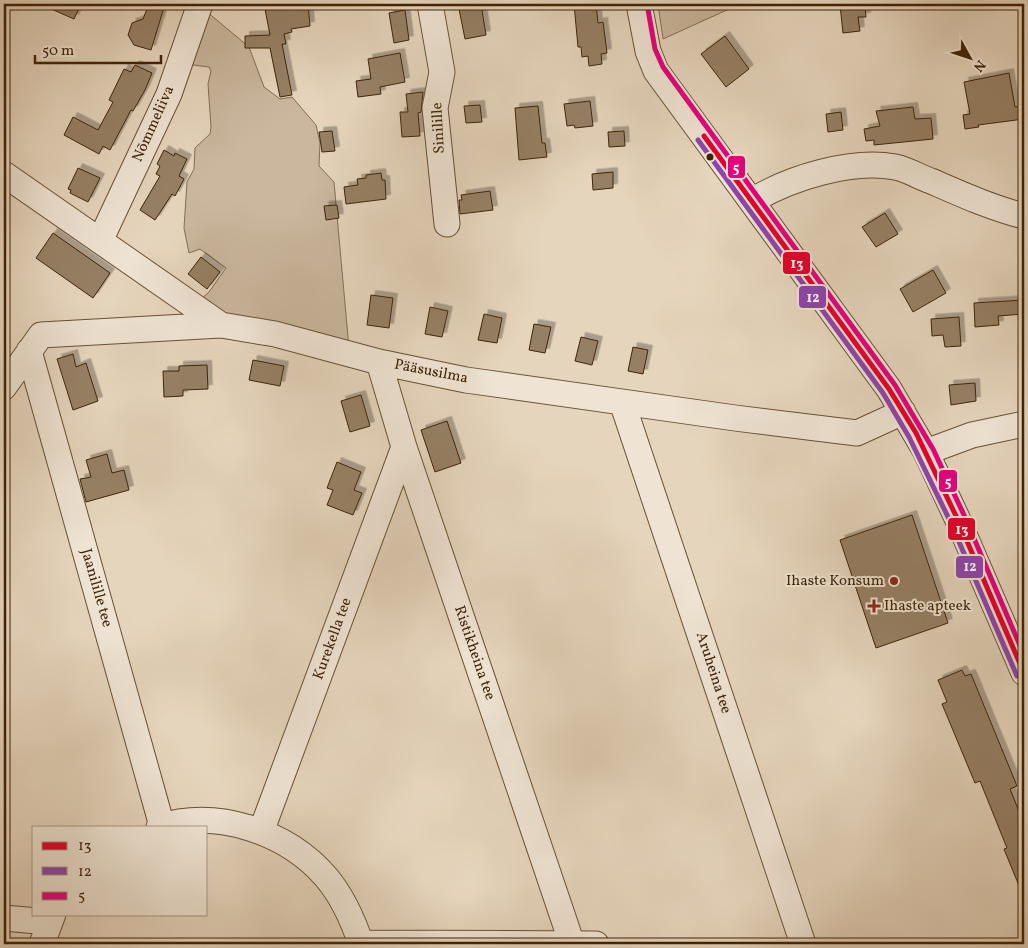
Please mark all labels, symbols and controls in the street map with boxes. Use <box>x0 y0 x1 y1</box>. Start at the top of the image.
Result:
scale bar <box>35 32 161 64</box>
north arrow <box>946 32 996 82</box>
text: 50 m <box>42 41 74 62</box>
text: N <box>968 55 989 75</box>
street label: Nõmmeliiva <box>128 82 180 166</box>
street label: Sinilille <box>427 102 451 154</box>
unlabelled marker <box>705 152 715 162</box>
line badge: 5 <box>727 155 746 179</box>
text: 5 <box>733 159 740 178</box>
line badge: 13 <box>782 251 811 275</box>
text: 13 <box>791 255 803 274</box>
line badge: 12 <box>798 285 827 309</box>
text: 12 <box>807 289 819 308</box>
street label: Pääsusilma <box>392 355 470 389</box>
line badge: 5 <box>938 469 958 493</box>
text: 5 <box>945 473 952 492</box>
line badge: 13 <box>947 517 976 541</box>
text: 13 <box>956 521 968 540</box>
street label: Jaanilille tee <box>75 546 117 630</box>
line badge: 12 <box>955 555 984 579</box>
text: 12 <box>964 558 976 577</box>
place label: Ihaste Konsum <box>786 571 884 592</box>
marker: Ihaste Konsum <box>888 575 900 587</box>
street label: Kurekella tee <box>308 595 358 683</box>
place label: Ihaste apteek <box>884 596 971 617</box>
marker: Ihaste apteek <box>868 600 880 612</box>
street label: Ristikheina tee <box>448 603 500 703</box>
street label: Aruheina tee <box>690 630 736 716</box>
legend <box>32 826 208 916</box>
text: 13 <box>78 836 92 857</box>
text: 12 <box>78 862 92 883</box>
text: 5 <box>78 886 85 907</box>

